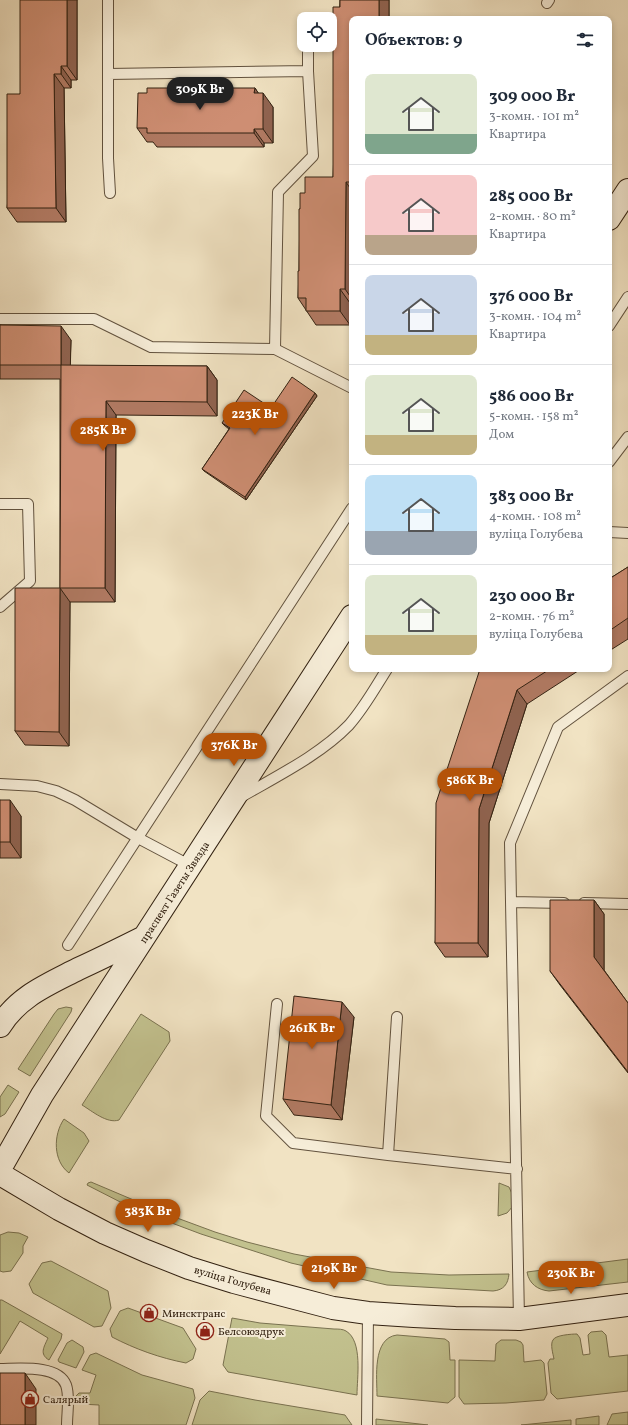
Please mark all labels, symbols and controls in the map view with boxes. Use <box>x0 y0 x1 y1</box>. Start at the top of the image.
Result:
map controls <box>297 12 337 52</box>
button: locate <box>297 12 337 52</box>
text: Объектов: 9 <box>365 29 462 52</box>
icon: filters <box>574 29 596 51</box>
pin: 309K Br <box>163 77 237 111</box>
text: 309K Br <box>176 81 224 99</box>
text: 309 000 Br <box>489 85 575 108</box>
icon: home <box>397 90 445 138</box>
text: 3-комн. · 101 m² <box>489 108 579 126</box>
text: Квартира <box>489 126 546 144</box>
text: 285 000 Br <box>489 185 573 208</box>
icon: home <box>397 191 445 239</box>
text: 2-комн. · 80 m² <box>489 208 576 226</box>
text: Квартира <box>489 226 546 244</box>
text: 376 000 Br <box>489 285 573 308</box>
icon: home <box>397 291 445 339</box>
text: 3-комн. · 104 m² <box>489 308 581 326</box>
text: Квартира <box>489 326 546 344</box>
text: 586 000 Br <box>489 385 574 408</box>
icon: home <box>397 391 445 439</box>
pin: 223K Br <box>218 402 292 436</box>
text: 223K Br <box>232 406 278 424</box>
text: 5-комн. · 158 m² <box>489 408 579 426</box>
pin: 285K Br <box>66 418 140 452</box>
text: 285K Br <box>80 422 126 440</box>
text: Дом <box>489 426 514 444</box>
text: 383 000 Br <box>489 485 574 508</box>
icon: home <box>397 491 445 539</box>
text: 4-комн. · 108 m² <box>489 508 581 526</box>
text: вуліца Голубева <box>489 526 583 544</box>
text: 230 000 Br <box>489 585 574 608</box>
icon: home <box>397 591 445 639</box>
text: 2-комн. · 76 m² <box>489 608 574 626</box>
text: вуліца Голубева <box>489 626 583 644</box>
pin: 376K Br <box>197 733 271 767</box>
text: 376K Br <box>211 737 257 755</box>
pin: 586K Br <box>433 768 507 802</box>
text: 586K Br <box>446 772 494 790</box>
street label: праспект Газеты Звязда <box>137 839 214 947</box>
pin: 261K Br <box>275 1016 349 1050</box>
text: 261K Br <box>289 1020 335 1038</box>
pin: 383K Br <box>111 1199 185 1233</box>
text: 383K Br <box>124 1203 172 1221</box>
pin: 219K Br <box>297 1256 371 1290</box>
text: 219K Br <box>311 1260 357 1278</box>
pin: 230K Br <box>534 1261 608 1295</box>
street label: вуліца Голубева <box>192 1263 273 1300</box>
text: 230K Br <box>547 1265 595 1283</box>
shop icon: Минсктранс <box>139 1303 159 1323</box>
place label: Минсктранс <box>162 1307 225 1322</box>
shop icon: Белсоюздрук <box>195 1321 215 1341</box>
place label: Белсоюздрук <box>218 1325 284 1340</box>
shop icon: Салярый <box>20 1389 40 1409</box>
place label: Салярый <box>43 1393 88 1408</box>

